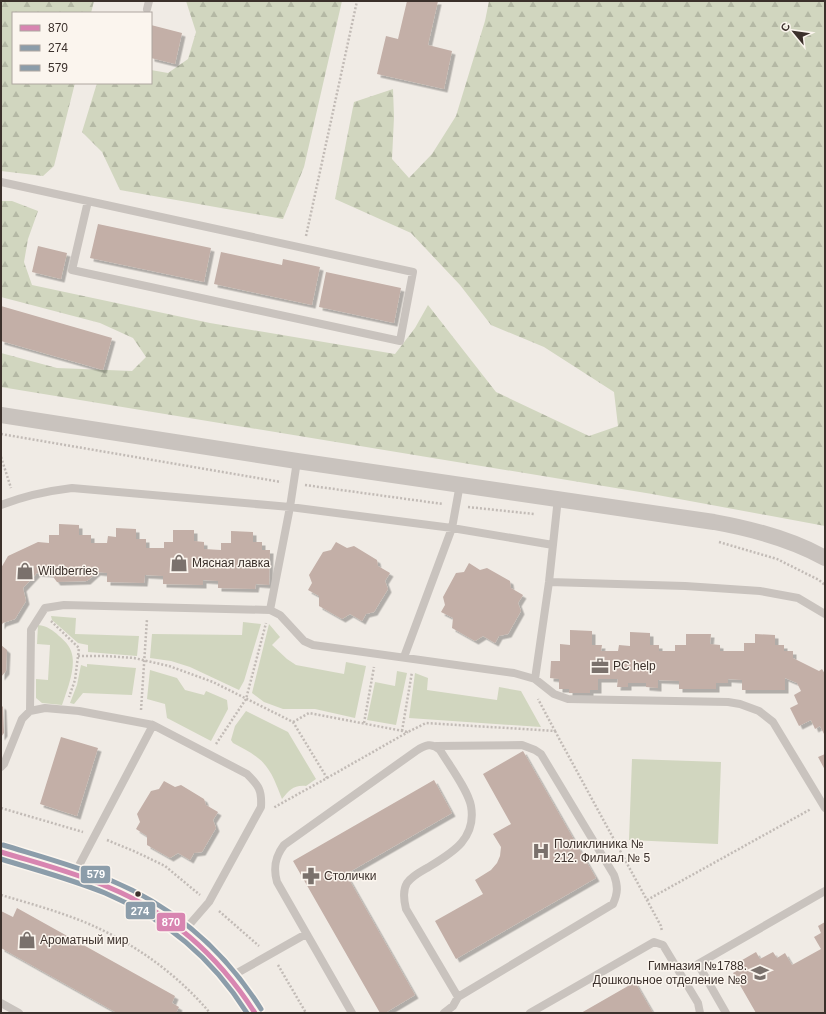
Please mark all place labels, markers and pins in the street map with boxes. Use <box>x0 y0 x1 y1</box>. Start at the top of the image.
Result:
shop icon: Мясная лавка <box>169 553 189 573</box>
place label: Мясная лавка <box>192 556 270 570</box>
shop icon: Wildberries <box>15 561 35 581</box>
place label: Wildberries <box>38 564 98 578</box>
office icon: PC help <box>590 656 610 676</box>
place label: PC help <box>613 659 656 673</box>
place label: Поликлиника № 212. Филиал № 5 <box>554 837 650 865</box>
hospital icon: Поликлиника № 212. Филиал № 5 <box>531 841 551 861</box>
pharmacy icon: Столички <box>301 866 321 886</box>
place label: Столички <box>324 869 376 883</box>
unlabelled marker <box>133 889 143 899</box>
shop icon: Ароматный мир <box>17 930 37 950</box>
place label: Ароматный мир <box>40 933 129 947</box>
place label: Гимназия №1788. Дошкольное отделение №8 <box>593 959 747 987</box>
school or university icon: Гимназия №1788. Дошкольное отделение №8 <box>750 963 770 983</box>

